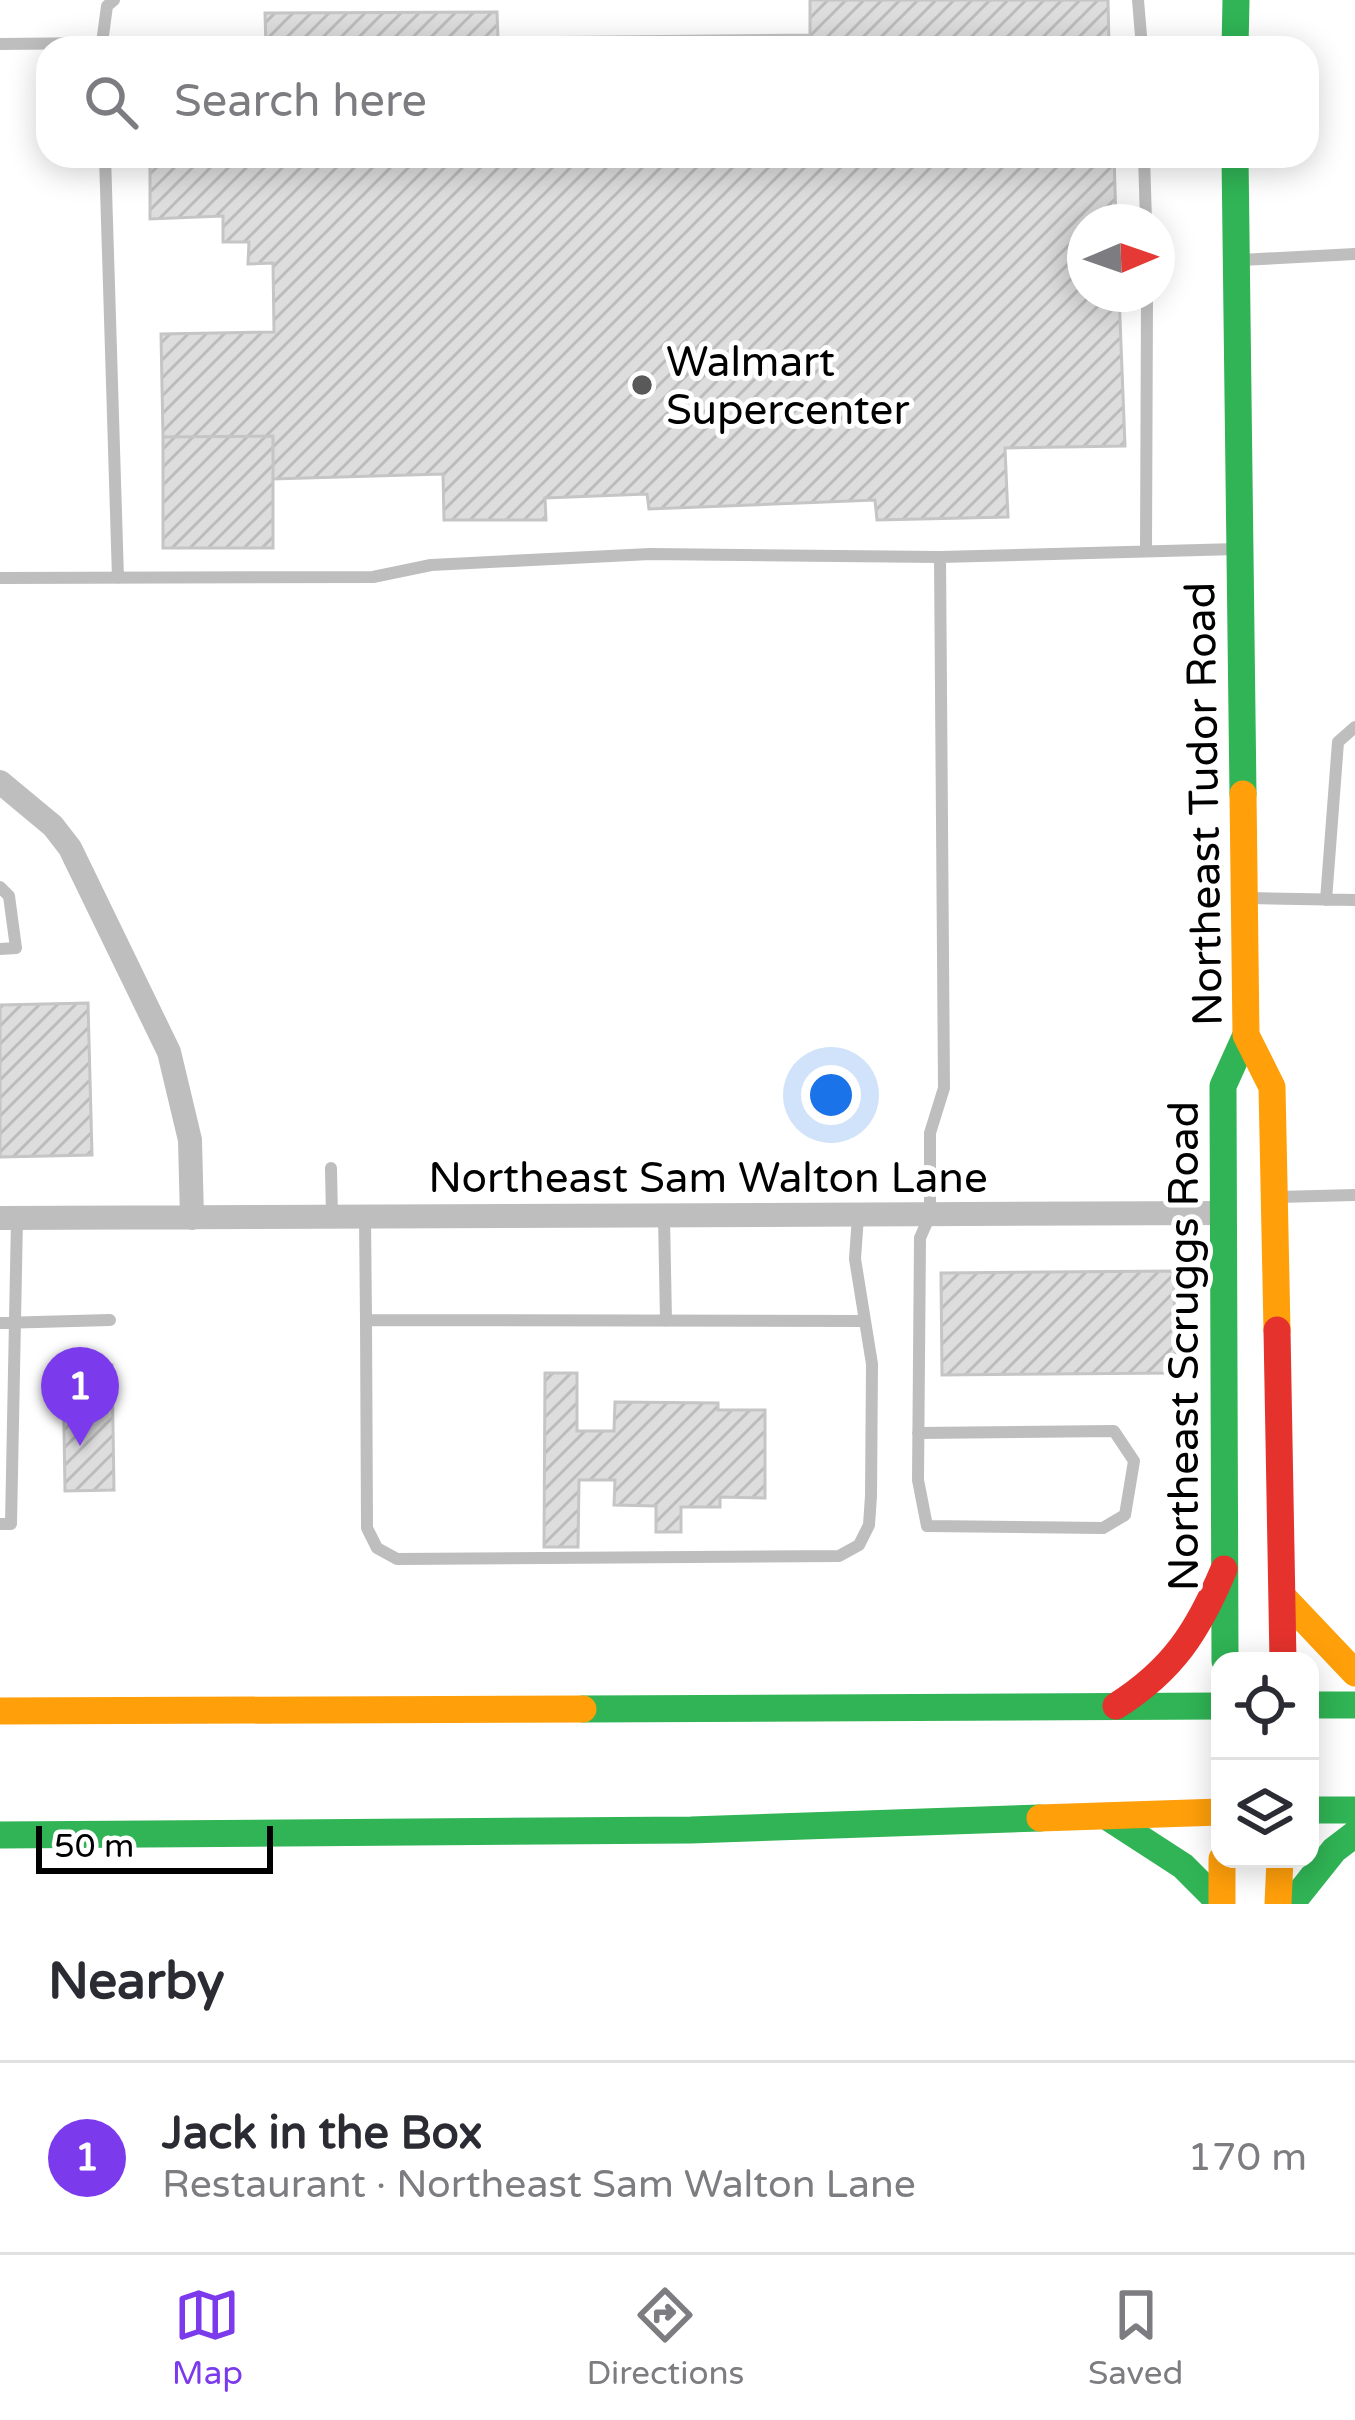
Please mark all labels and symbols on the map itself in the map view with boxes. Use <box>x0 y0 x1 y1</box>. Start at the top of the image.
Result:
north arrow <box>1067 204 1175 312</box>
place label: Walmart Supercenter <box>666 337 909 436</box>
marker: Walmart Supercenter <box>629 372 655 398</box>
street label: Northeast Tudor Road <box>1175 582 1234 1026</box>
your location <box>801 1065 861 1125</box>
street label: Northeast Scruggs Road <box>1159 1101 1210 1591</box>
street label: Northeast Sam Walton Lane <box>428 1153 988 1204</box>
pin: 1 <box>41 1347 119 1446</box>
scale bar <box>36 1820 273 1873</box>

